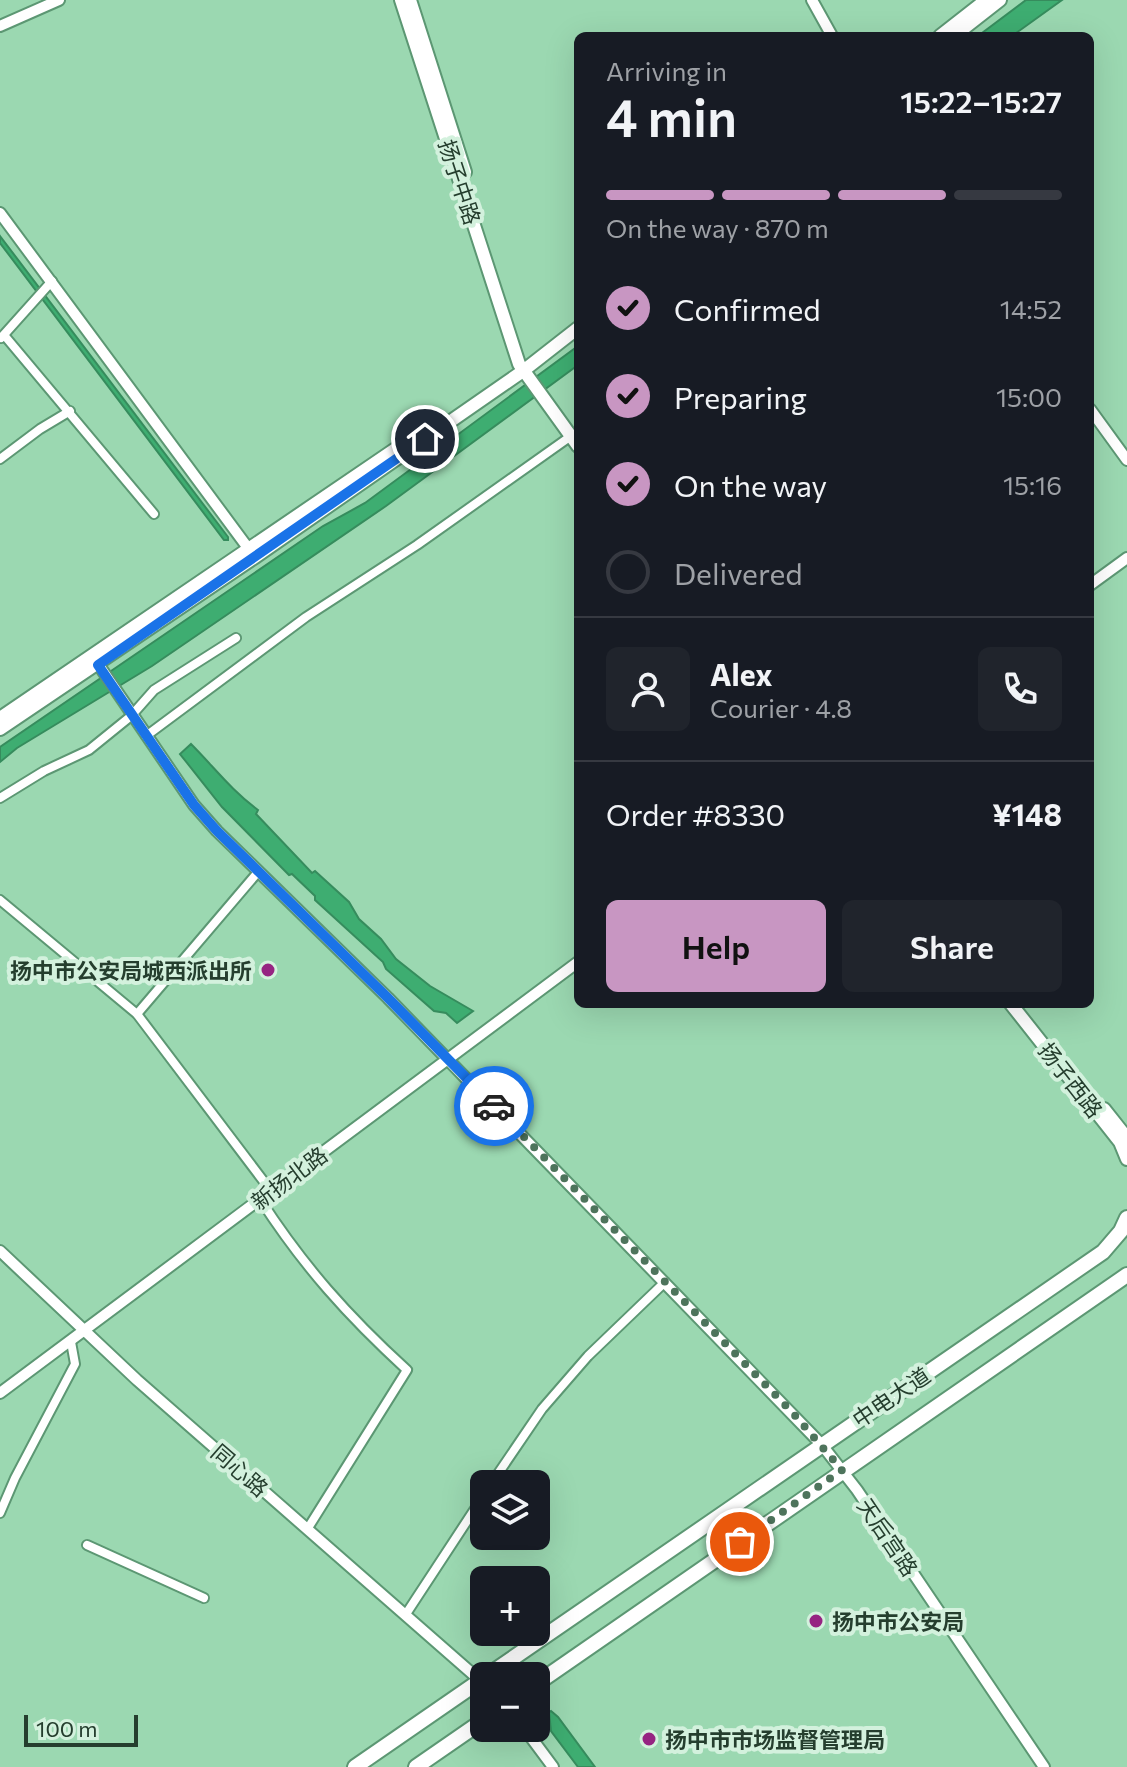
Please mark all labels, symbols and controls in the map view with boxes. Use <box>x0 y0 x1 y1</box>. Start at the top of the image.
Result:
text: Arriving in <box>606 55 727 86</box>
text: 15:22–15:27 <box>900 82 1062 119</box>
text: 4 min <box>606 84 737 148</box>
street label: 扬子中路 <box>434 136 486 228</box>
text: On the way · 870 m <box>606 212 829 243</box>
icon: check <box>606 286 650 330</box>
text: Confirmed <box>674 290 821 327</box>
text: 14:52 <box>1000 293 1062 324</box>
icon: check <box>606 374 650 418</box>
text: Preparing <box>674 378 807 415</box>
text: 15:00 <box>996 381 1062 412</box>
pin <box>391 405 459 473</box>
icon: home <box>403 417 447 461</box>
icon: check <box>606 462 650 506</box>
text: On the way <box>674 466 827 503</box>
text: 15:16 <box>1003 469 1062 500</box>
text: Delivered <box>674 554 803 591</box>
button: person <box>606 647 690 731</box>
button: phone <box>978 647 1062 731</box>
text: Alex <box>710 655 773 692</box>
text: Courier · 4.8 <box>710 692 852 723</box>
text: Order #8330 <box>606 795 785 832</box>
text: ¥148 <box>992 795 1062 832</box>
button: Help <box>606 900 826 992</box>
button: Share <box>842 900 1062 992</box>
place label: 扬中市公安局城西派出所 <box>10 957 252 984</box>
marker: 扬中市公安局城西派出所 <box>259 961 277 979</box>
street label: 扬子西路 <box>1033 1037 1109 1123</box>
courier <box>454 1066 534 1146</box>
icon: car <box>472 1084 516 1128</box>
street label: 新扬北路 <box>246 1141 332 1215</box>
street label: 中电大道 <box>847 1361 935 1433</box>
street label: 同心路 <box>206 1438 274 1502</box>
map controls <box>470 1470 550 1742</box>
button: layers <box>470 1470 550 1550</box>
street label: 天后宫路 <box>852 1493 924 1581</box>
pin <box>706 1508 774 1576</box>
icon: bag <box>718 1520 762 1564</box>
button: + <box>470 1566 550 1646</box>
place label: 扬中市公安局 <box>832 1608 964 1635</box>
marker: 扬中市公安局 <box>807 1612 825 1630</box>
button: − <box>470 1662 550 1742</box>
scale bar <box>24 1711 138 1747</box>
text: 100 m <box>36 1715 98 1742</box>
place label: 扬中市市场监督管理局 <box>665 1726 885 1753</box>
marker: 扬中市市场监督管理局 <box>640 1730 658 1748</box>

